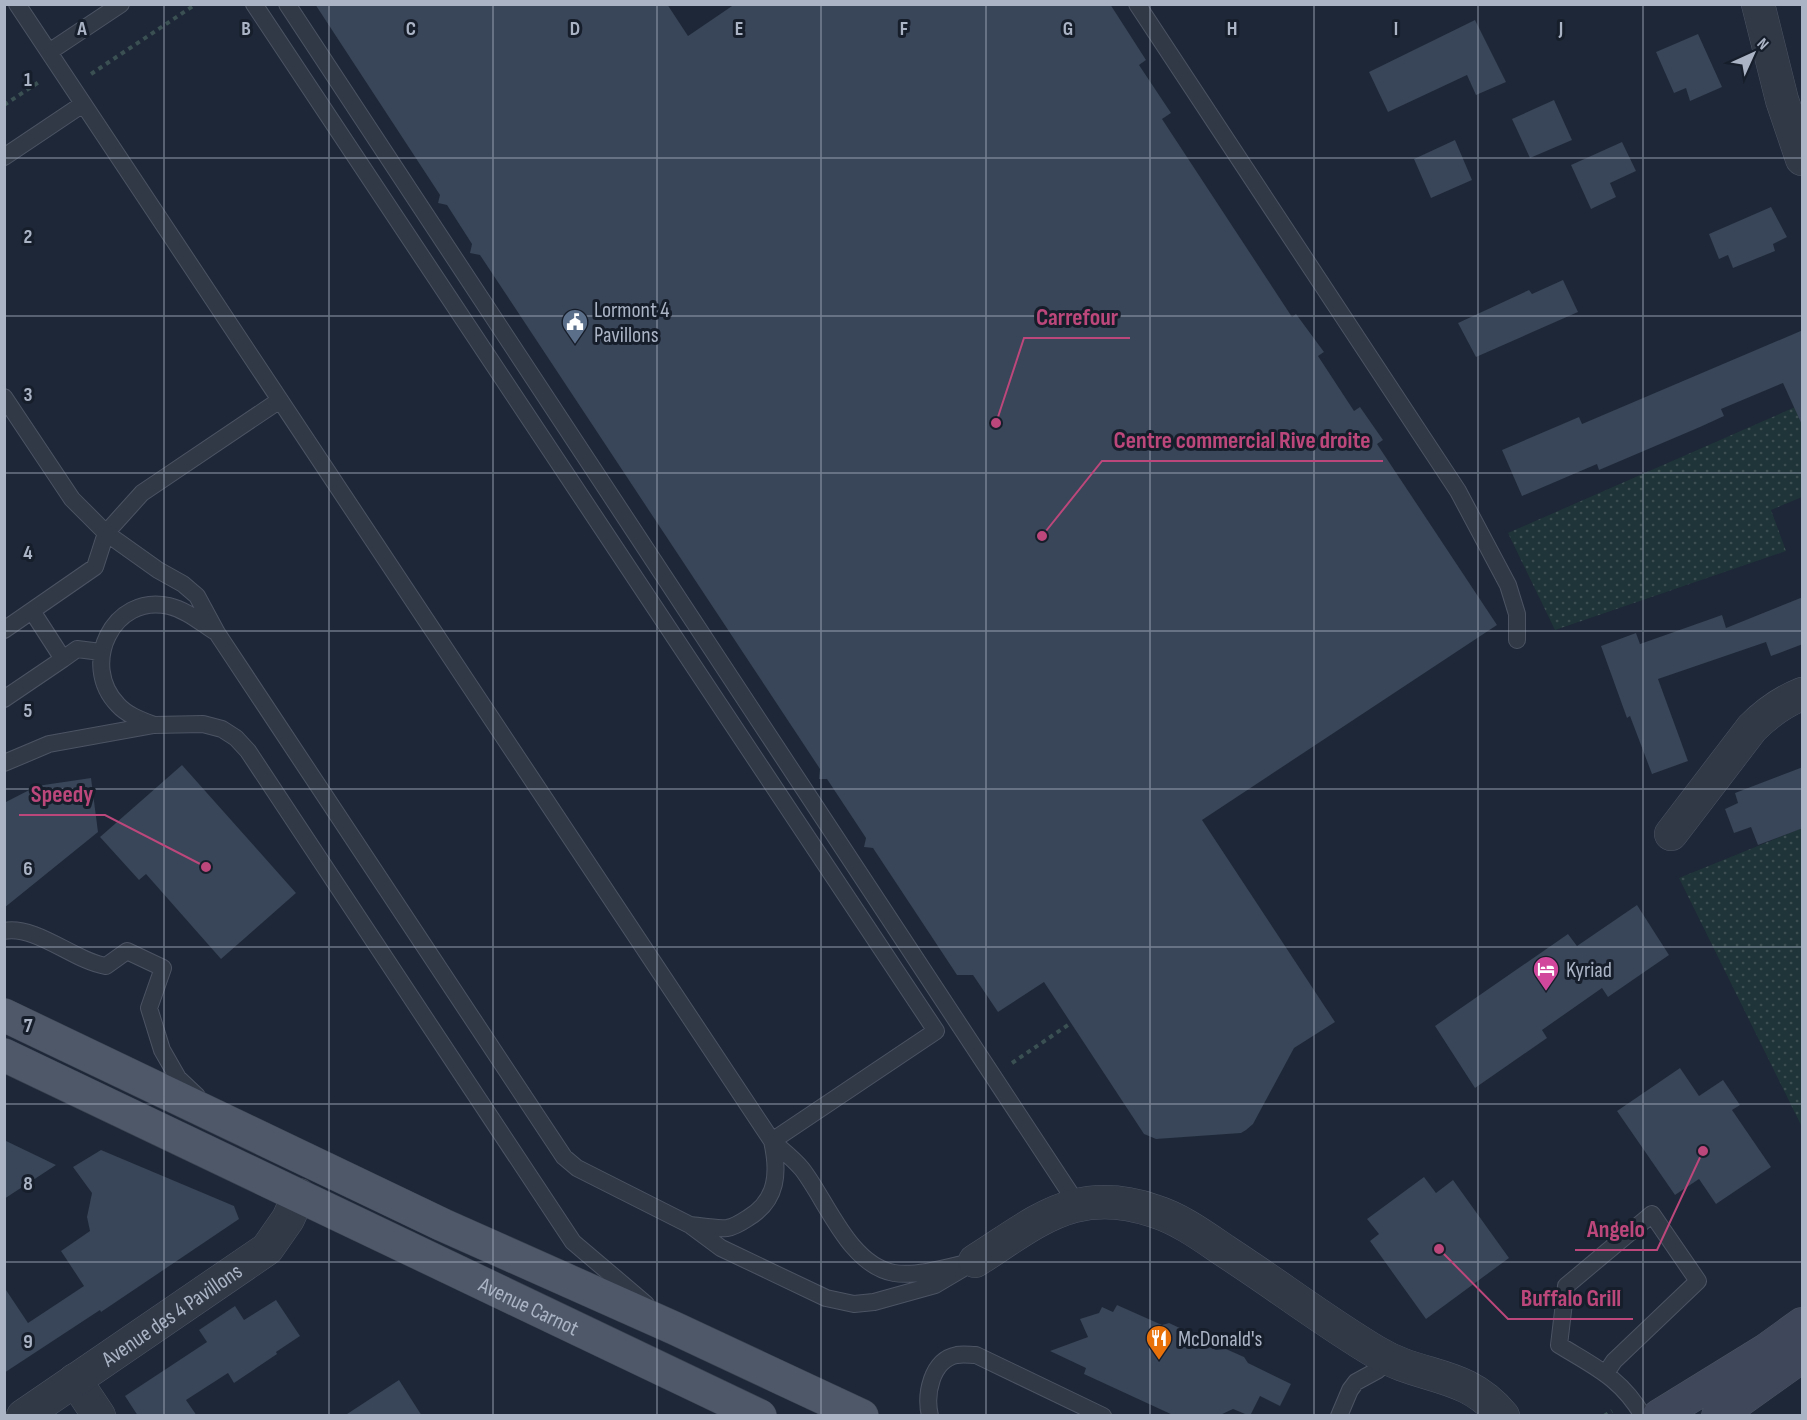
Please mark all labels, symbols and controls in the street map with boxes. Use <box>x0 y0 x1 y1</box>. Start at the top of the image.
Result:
text: A <box>76 17 87 41</box>
text: B <box>241 17 251 41</box>
text: C <box>406 17 416 41</box>
text: D <box>570 17 580 41</box>
text: E <box>735 17 743 41</box>
text: F <box>900 17 908 41</box>
text: G <box>1063 17 1073 41</box>
text: H <box>1227 17 1237 41</box>
text: I <box>1394 17 1398 41</box>
text: J <box>1558 17 1563 41</box>
north arrow <box>1723 24 1783 84</box>
text: N <box>1753 35 1772 54</box>
text: 1 <box>24 68 32 92</box>
text: 2 <box>24 225 32 249</box>
callout: Carrefour <box>1024 296 1130 338</box>
place label: Lormont 4 Pavillons <box>594 297 670 349</box>
text: Carrefour <box>1036 303 1119 332</box>
public building icon: Lormont 4 Pavillons <box>560 307 590 345</box>
text: 3 <box>24 383 33 407</box>
callout: Centre commercial Rive droite <box>1102 419 1383 461</box>
text: Centre commercial Rive droite <box>1114 426 1370 455</box>
text: 4 <box>23 541 33 565</box>
text: 5 <box>24 699 33 723</box>
callout: Speedy <box>19 773 105 815</box>
text: Speedy <box>31 780 93 809</box>
text: 6 <box>23 857 33 881</box>
hotel icon: Kyriad <box>1531 954 1561 992</box>
place label: Kyriad <box>1566 957 1612 984</box>
text: 7 <box>24 1014 33 1038</box>
text: 8 <box>23 1172 33 1196</box>
callout: Angelo <box>1575 1208 1657 1250</box>
text: Angelo <box>1586 1215 1645 1244</box>
street label: Avenue des 4 Pavillons <box>96 1258 248 1374</box>
street label: Avenue Carnot <box>473 1271 583 1343</box>
callout: Buffalo Grill <box>1508 1277 1633 1319</box>
text: Buffalo Grill <box>1521 1284 1621 1313</box>
restaurant icon: McDonald's <box>1144 1323 1174 1361</box>
place label: McDonald's <box>1178 1326 1262 1353</box>
text: 9 <box>23 1330 33 1354</box>

